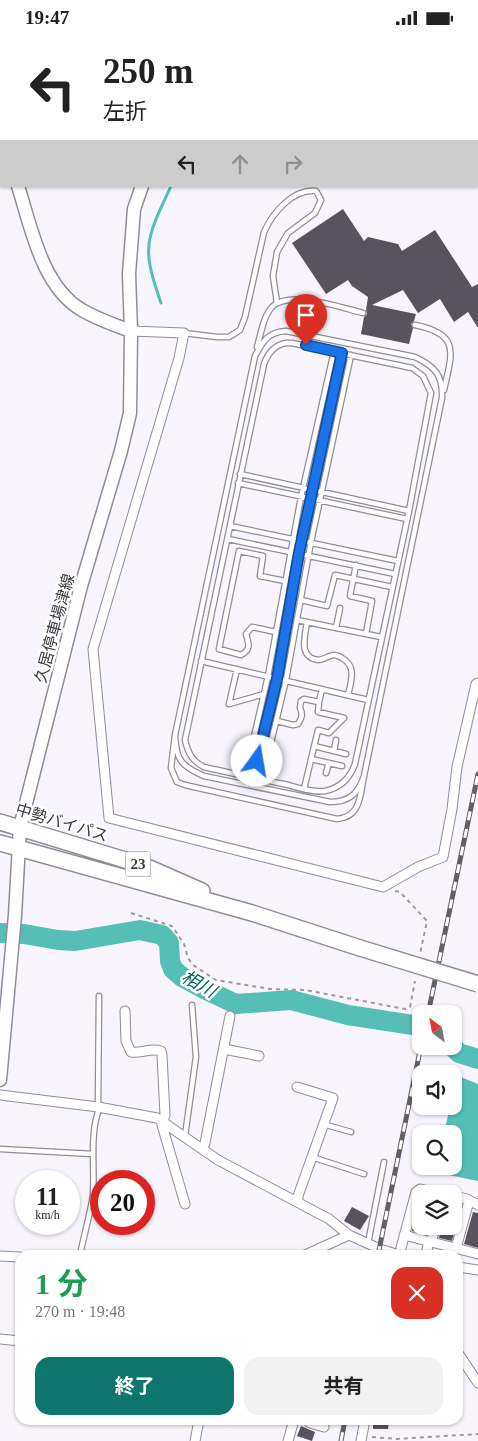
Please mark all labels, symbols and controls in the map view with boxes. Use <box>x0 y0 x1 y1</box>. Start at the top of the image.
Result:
text: 19:47 <box>25 7 69 28</box>
text: 250 m <box>103 52 193 91</box>
icon: left <box>20 55 85 120</box>
text: 左折 <box>103 99 147 124</box>
icon: left <box>173 150 201 178</box>
icon: ahead <box>226 150 254 178</box>
icon: right <box>279 150 307 178</box>
pin <box>285 294 327 345</box>
icon: arrive <box>292 301 320 329</box>
street label: 久居停車場津線 <box>32 572 77 684</box>
position arrow <box>230 734 282 786</box>
street label: 中勢バイパス <box>14 800 110 845</box>
road number: 23 <box>126 851 150 877</box>
water label: 相川 <box>178 967 221 1002</box>
north arrow <box>412 1005 462 1055</box>
map controls <box>412 1005 462 1235</box>
button: sound <box>412 1065 462 1115</box>
button: search <box>412 1125 462 1175</box>
speed limit sign: 20 <box>90 1170 155 1235</box>
text: 11 <box>36 1183 59 1210</box>
button: layers <box>412 1185 462 1235</box>
text: km/h <box>35 1208 60 1222</box>
text: 1 分 <box>35 1267 88 1300</box>
button: close <box>391 1267 443 1319</box>
text: 270 m · 19:48 <box>35 1303 125 1320</box>
button: 終了 <box>35 1357 234 1415</box>
button: 共有 <box>244 1357 443 1415</box>

